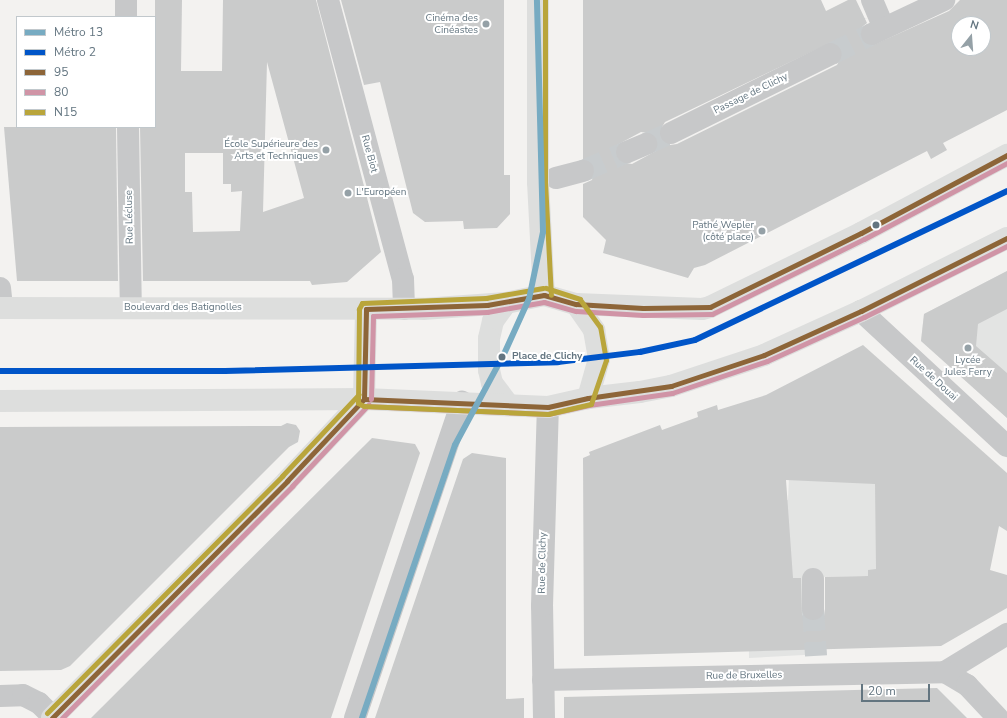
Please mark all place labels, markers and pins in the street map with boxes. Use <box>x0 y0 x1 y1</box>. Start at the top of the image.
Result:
place label: Cinéma des Cinéastes <box>426 12 478 36</box>
marker: Cinéma des Cinéastes <box>481 19 491 29</box>
place label: École Supérieure des Arts et Techniques <box>224 138 318 162</box>
marker: École Supérieure des Arts et Techniques <box>321 145 331 155</box>
place label: L'Européen <box>356 187 406 199</box>
marker: L'Européen <box>343 188 353 198</box>
place label: Pathé Wepler (côté place) <box>692 219 754 242</box>
unlabelled marker <box>871 220 881 230</box>
marker: Pathé Wepler (côté place) <box>757 226 767 236</box>
marker: Lycée Jules Ferry <box>963 343 973 353</box>
marker: Place de Clichy <box>495 350 509 364</box>
place label: Place de Clichy <box>512 351 582 363</box>
place label: Lycée Jules Ferry <box>944 354 992 378</box>

